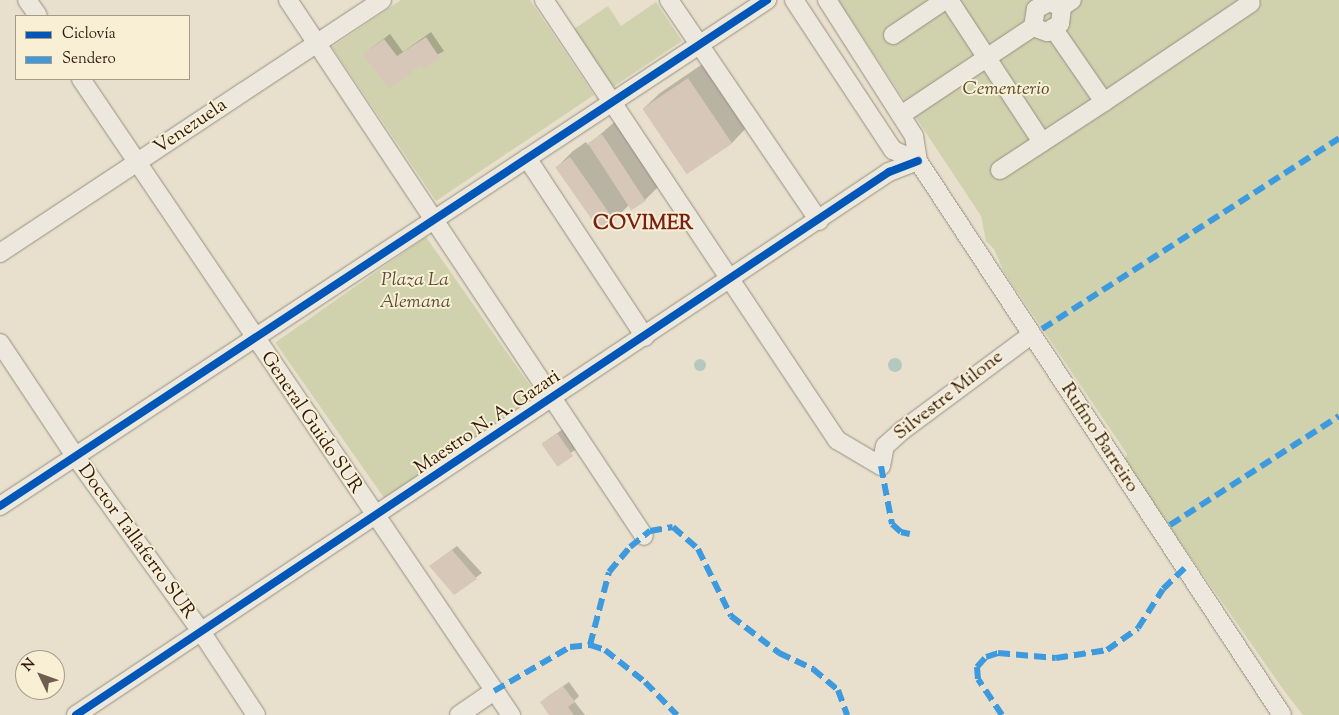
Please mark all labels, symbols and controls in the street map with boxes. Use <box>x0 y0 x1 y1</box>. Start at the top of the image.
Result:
legend <box>15 15 190 80</box>
text: Ciclovía <box>62 24 116 45</box>
text: Sendero <box>62 49 116 70</box>
park label: Cementerio <box>963 79 1049 101</box>
street label: Venezuela <box>150 94 232 160</box>
district label: COVIMER <box>593 212 693 236</box>
park label: Plaza La Alemana <box>379 270 451 314</box>
street label: Silvestre Milone <box>890 346 1008 446</box>
street label: General Guido SUR <box>255 348 367 498</box>
street label: Maestro N. A. Gazari <box>411 366 565 480</box>
street label: Rufino Barreiro <box>1055 379 1143 497</box>
street label: Doctor Tallaferro SUR <box>72 460 200 624</box>
north arrow <box>15 650 65 700</box>
text: N <box>18 655 41 676</box>

